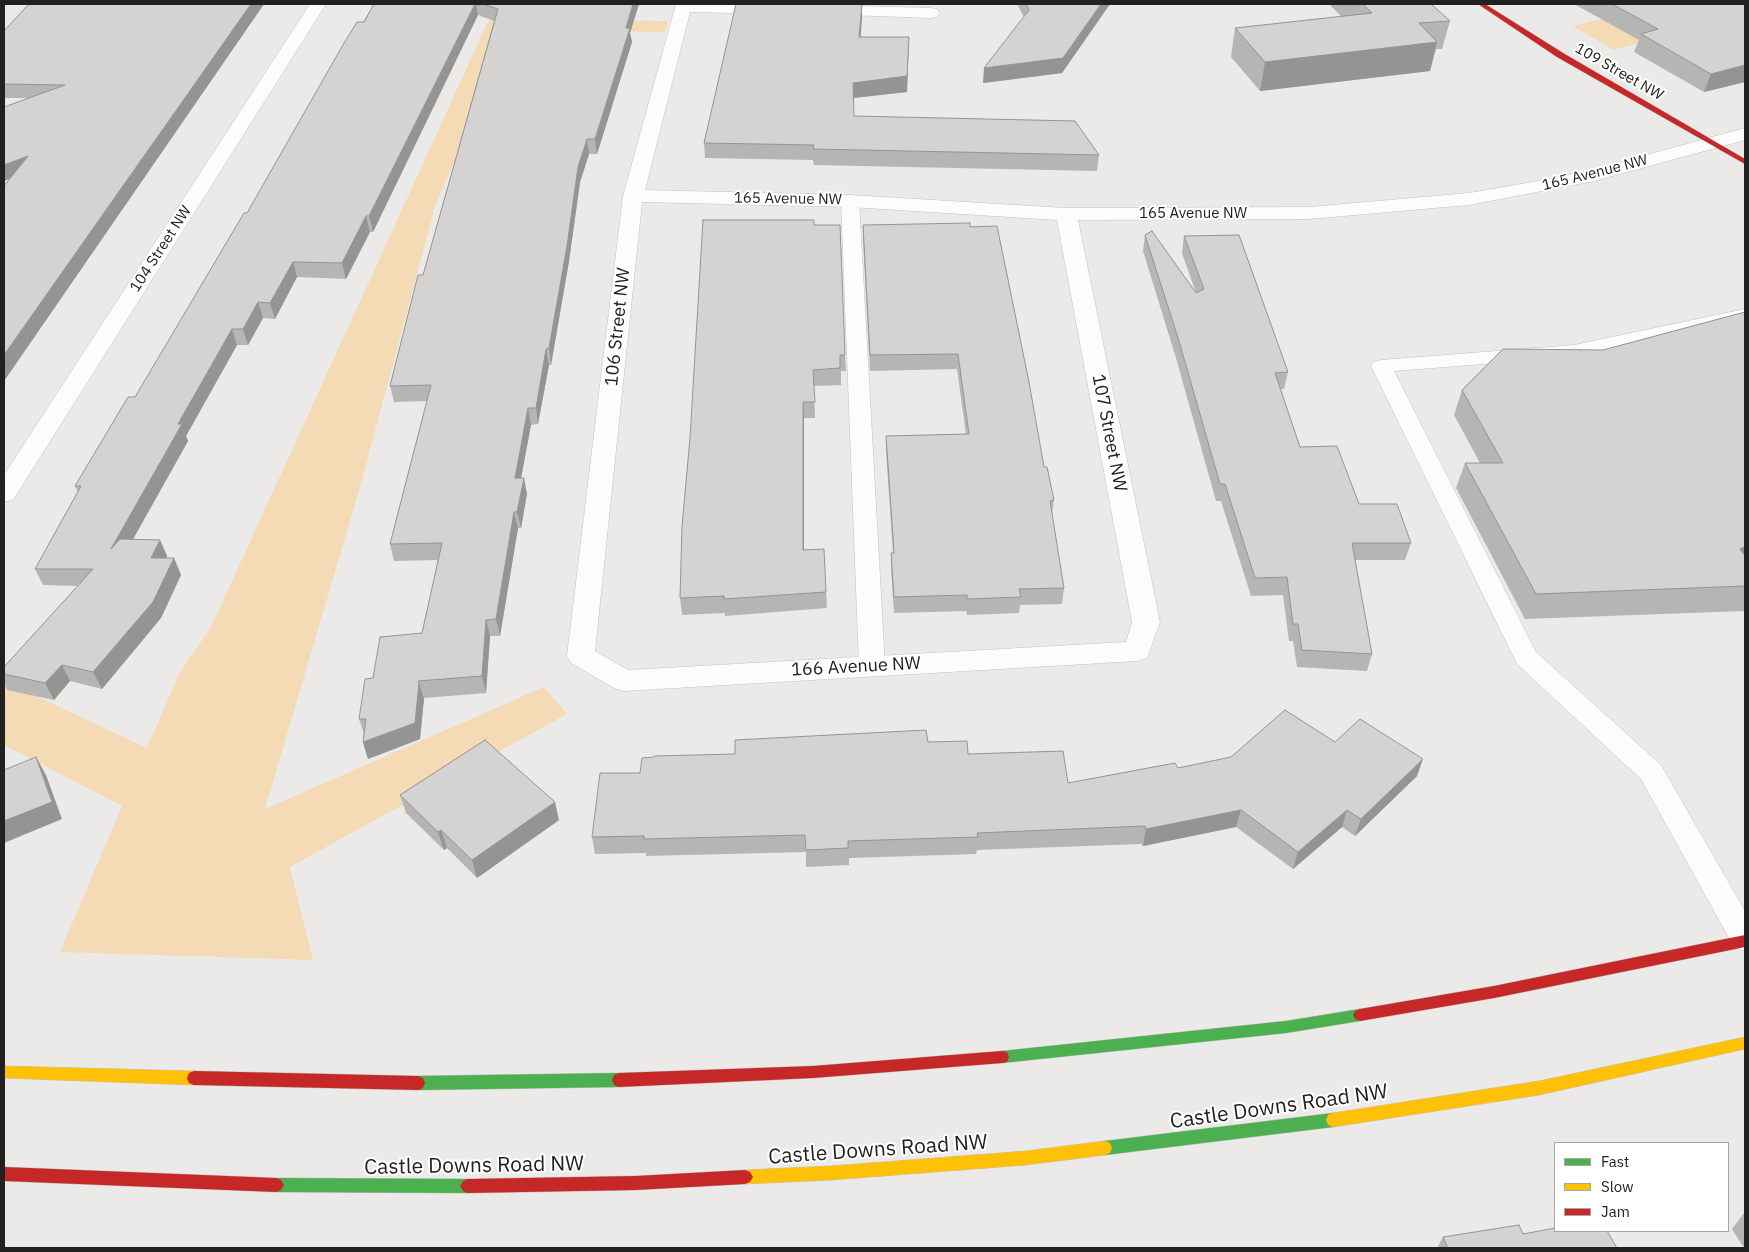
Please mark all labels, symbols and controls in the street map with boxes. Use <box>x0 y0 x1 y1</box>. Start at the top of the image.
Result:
street label: 109 Street NW <box>1572 39 1666 105</box>
street label: 165 Avenue NW <box>1540 151 1650 195</box>
street label: 165 Avenue NW <box>734 189 842 209</box>
street label: 104 Street NW <box>126 203 196 295</box>
street label: 165 Avenue NW <box>1139 205 1247 223</box>
street label: 106 Street NW <box>601 267 635 387</box>
street label: 107 Street NW <box>1087 373 1131 493</box>
street label: 166 Avenue NW <box>791 653 921 681</box>
street label: Castle Downs Road NW <box>1168 1079 1390 1135</box>
street label: Castle Downs Road NW <box>768 1130 988 1170</box>
legend <box>1554 1142 1729 1232</box>
street label: Castle Downs Road NW <box>364 1151 584 1181</box>
text: Fast <box>1601 1152 1629 1171</box>
text: Slow <box>1601 1177 1634 1196</box>
text: Jam <box>1601 1202 1630 1221</box>

